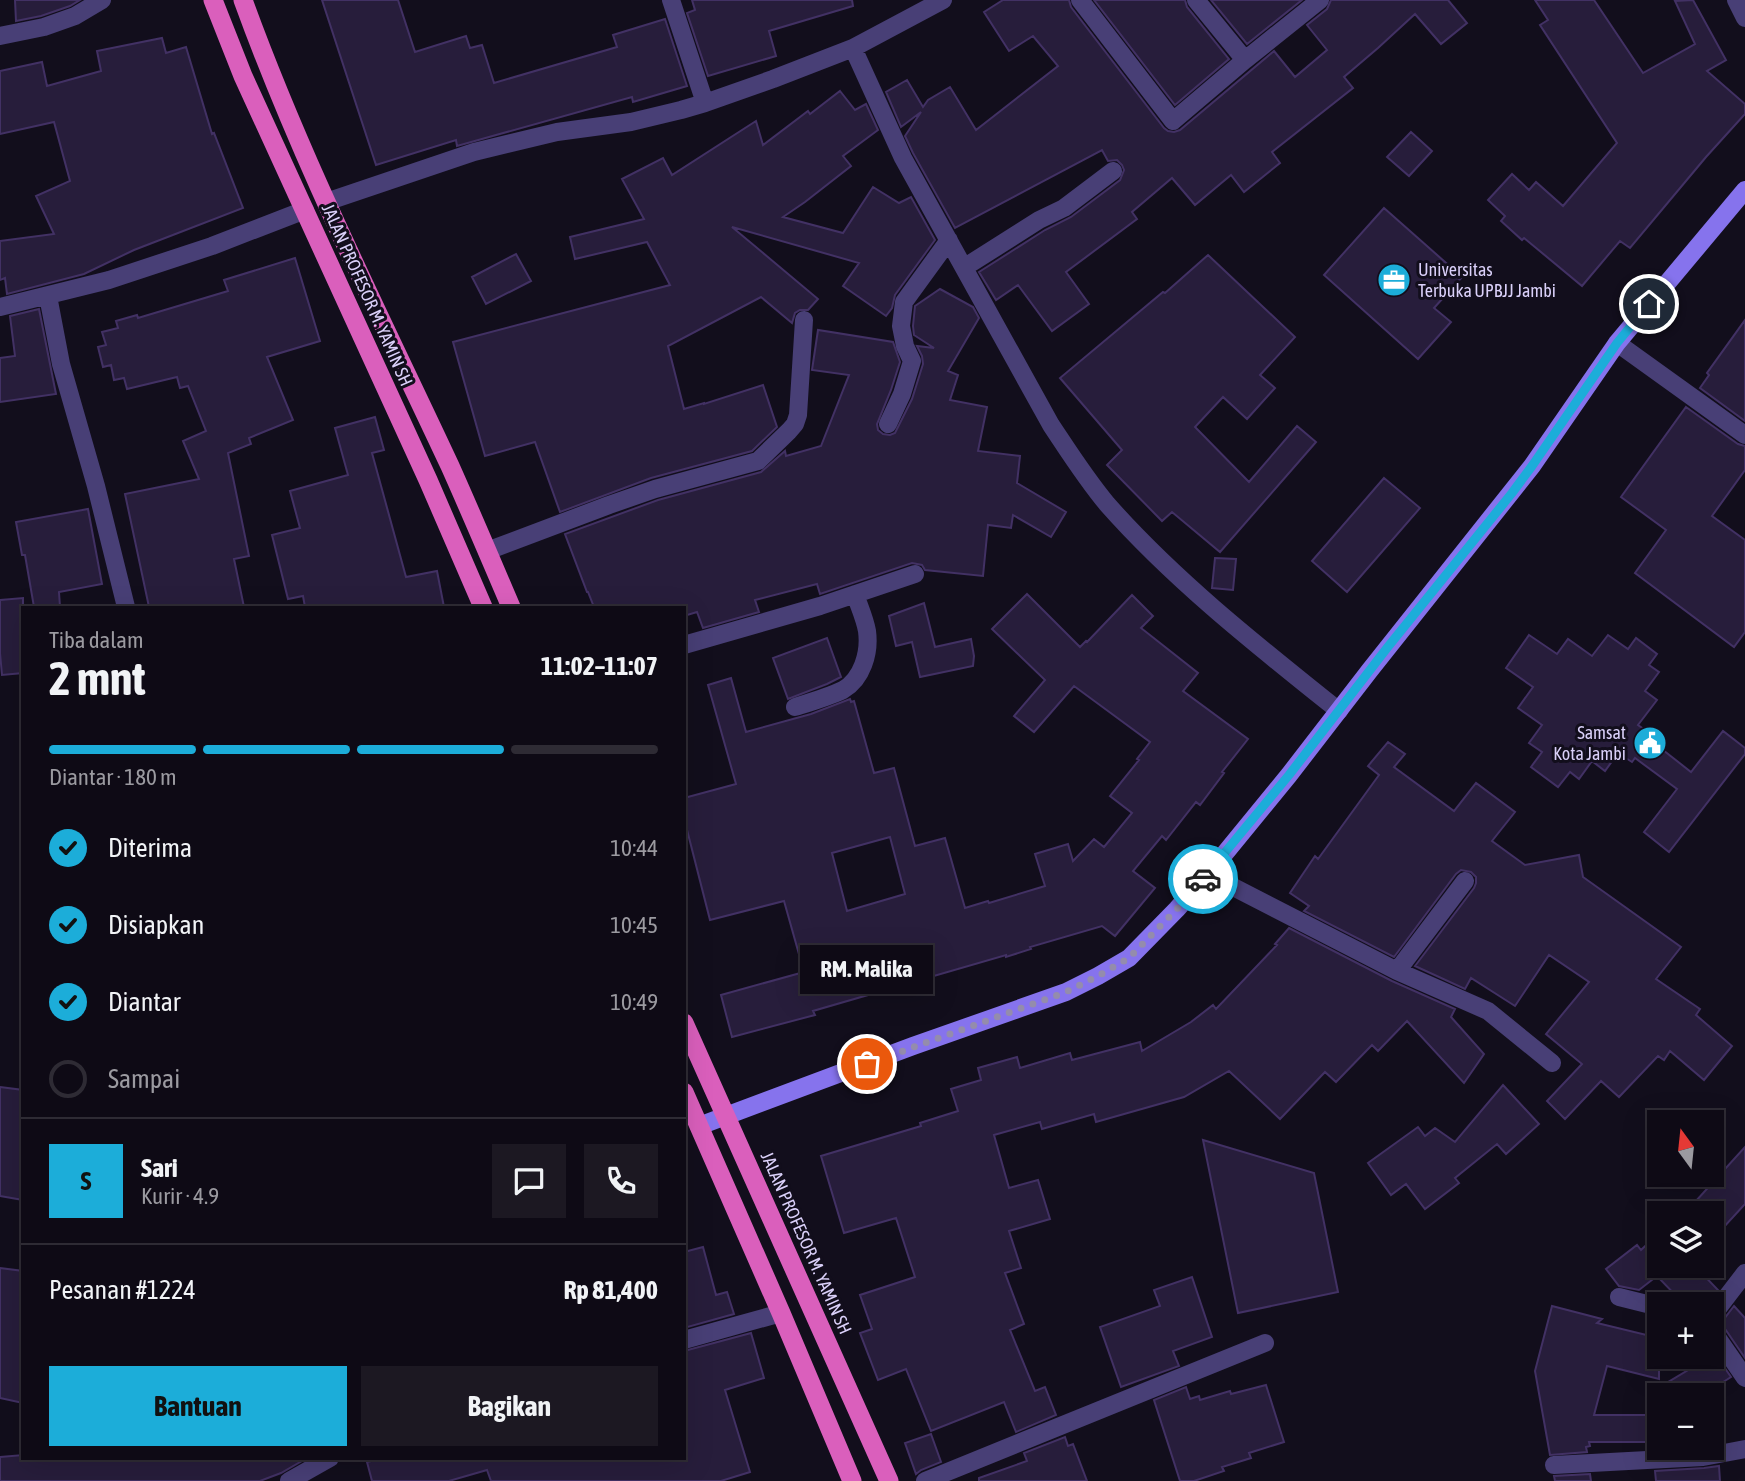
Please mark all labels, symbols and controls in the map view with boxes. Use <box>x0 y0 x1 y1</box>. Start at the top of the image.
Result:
street label: JALAN PROFESOR M. YAMIN SH <box>318 200 417 389</box>
place label: Universitas Terbuka UPBJJ Jambi <box>1418 259 1556 301</box>
office icon: Universitas Terbuka UPBJJ Jambi <box>1375 261 1413 299</box>
pin <box>1619 274 1679 334</box>
icon: home <box>1630 285 1668 323</box>
text: Tiba dalam <box>49 627 144 653</box>
text: 11:02–11:07 <box>541 651 658 681</box>
text: 2 mnt <box>49 652 146 705</box>
place label: Samsat Kota Jambi <box>1553 722 1626 764</box>
public building icon: Samsat Kota Jambi <box>1631 724 1669 762</box>
text: Diantar · 180 m <box>49 764 177 790</box>
icon: check <box>49 829 87 867</box>
text: Diterima <box>108 833 192 863</box>
text: 10:44 <box>610 835 658 861</box>
courier <box>1168 844 1238 914</box>
icon: car <box>1184 860 1222 898</box>
icon: check <box>49 906 87 944</box>
text: Disiapkan <box>108 910 204 940</box>
text: 10:45 <box>610 912 658 938</box>
callout: RM. Malika <box>800 945 934 994</box>
text: RM. Malika <box>820 956 913 982</box>
icon: check <box>49 983 87 1021</box>
text: Diantar <box>108 987 181 1017</box>
text: 10:49 <box>610 989 658 1015</box>
pin <box>837 1034 897 1094</box>
icon: bag <box>848 1045 886 1083</box>
text: Sampai <box>108 1064 180 1094</box>
north arrow <box>1647 1110 1724 1186</box>
map controls <box>1647 1110 1724 1460</box>
button: chat <box>492 1144 566 1218</box>
button: phone <box>584 1144 658 1218</box>
street label: JALAN PROFESOR M. YAMIN SH <box>757 1148 856 1337</box>
text: Sari <box>141 1153 178 1183</box>
text: S <box>81 1166 91 1196</box>
text: Kurir · 4.9 <box>141 1183 219 1209</box>
button: layers <box>1647 1201 1724 1278</box>
text: Pesanan #1224 <box>49 1275 196 1305</box>
text: Rp 81,400 <box>563 1275 658 1305</box>
button: + <box>1647 1292 1724 1369</box>
button: Bantuan <box>49 1366 347 1446</box>
button: Bagikan <box>361 1366 658 1446</box>
button: − <box>1647 1383 1724 1460</box>

